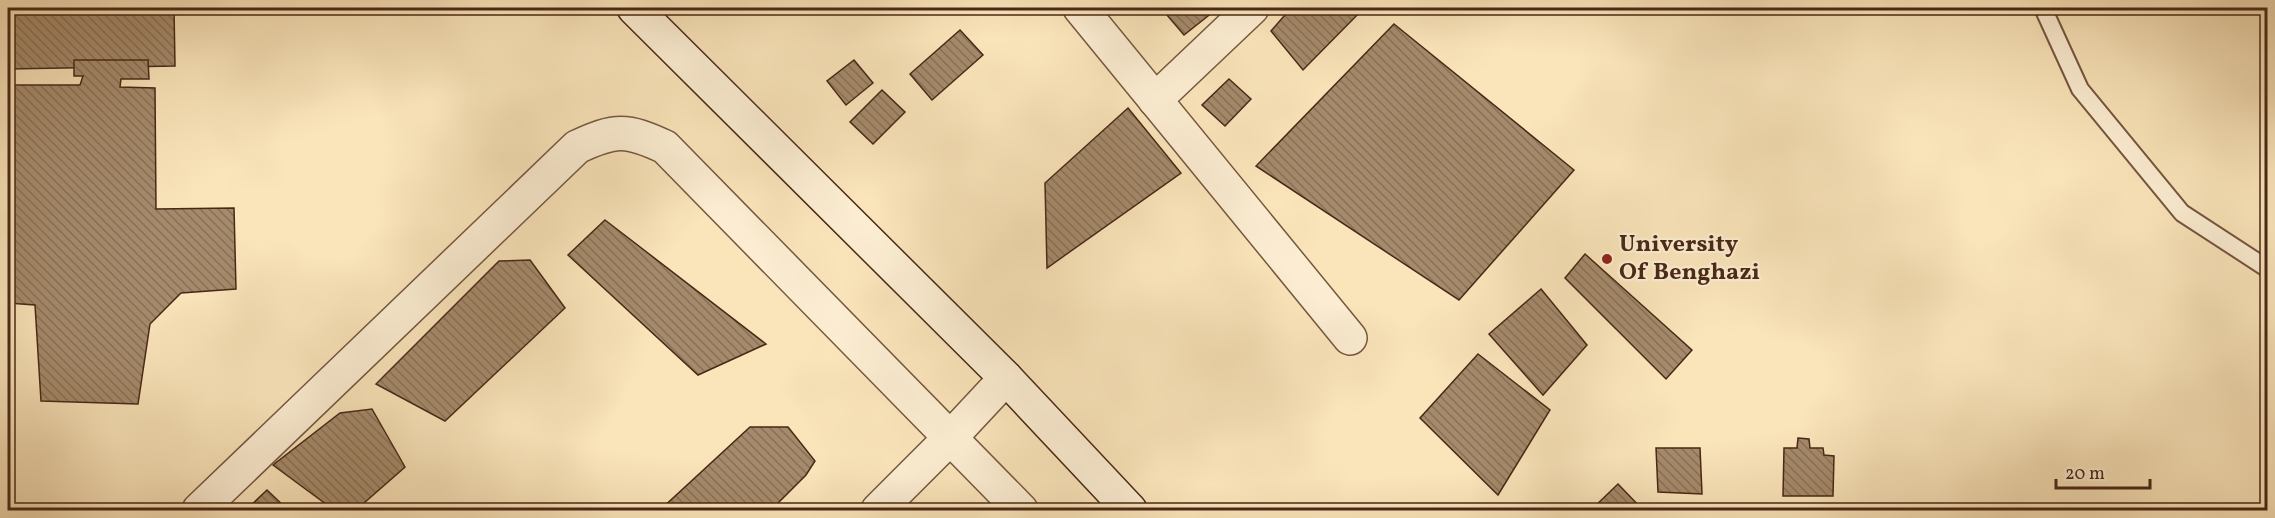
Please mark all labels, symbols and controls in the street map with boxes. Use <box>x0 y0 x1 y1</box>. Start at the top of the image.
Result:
place label: University Of Benghazi <box>1619 228 1760 290</box>
marker: University Of Benghazi <box>1600 252 1614 266</box>
scale bar <box>2056 452 2150 490</box>
text: 20 m <box>2065 462 2105 487</box>

